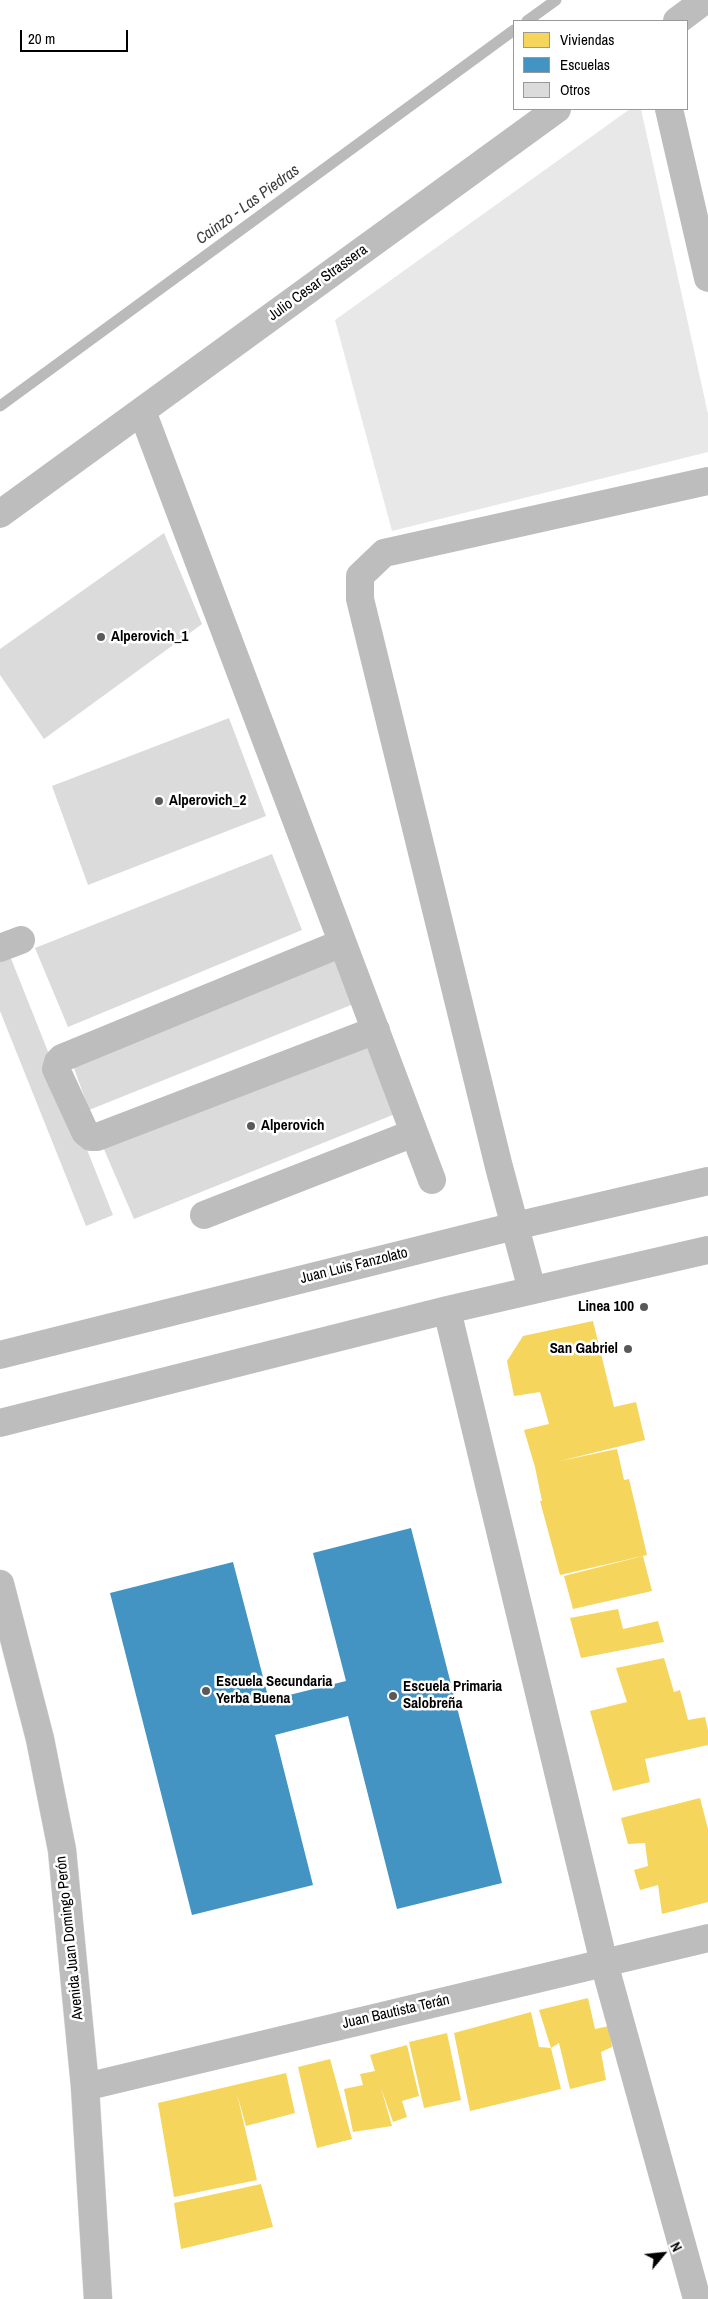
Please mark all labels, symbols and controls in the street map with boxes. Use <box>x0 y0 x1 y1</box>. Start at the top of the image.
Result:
scale bar <box>22 20 130 52</box>
legend <box>513 20 688 110</box>
text: 20 m <box>28 28 55 49</box>
text: Viviendas <box>560 29 615 50</box>
text: Escuelas <box>560 54 610 75</box>
text: Otros <box>560 79 590 100</box>
water label: Cainzo - Las Piedras <box>193 161 303 249</box>
street label: Julio Cesar Strassera <box>265 241 371 325</box>
place label: Alperovich_1 <box>111 628 188 646</box>
marker: Alperovich_1 <box>95 631 107 643</box>
place label: Alperovich_2 <box>169 792 246 810</box>
marker: Alperovich_2 <box>153 795 165 807</box>
place label: Alperovich <box>261 1117 325 1135</box>
marker: Alperovich <box>245 1120 257 1132</box>
street label: Juan Luis Fanzolato <box>298 1244 410 1288</box>
place label: Linea 100 <box>578 1298 634 1316</box>
marker: Linea 100 <box>638 1301 650 1313</box>
place label: San Gabriel <box>550 1340 618 1358</box>
marker: San Gabriel <box>622 1343 634 1355</box>
place label: Escuela Secundaria Yerba Buena <box>216 1673 332 1708</box>
place label: Escuela Primaria Salobreña <box>403 1678 502 1713</box>
marker: Escuela Secundaria Yerba Buena <box>200 1685 212 1697</box>
marker: Escuela Primaria Salobreña <box>387 1690 399 1702</box>
street label: Avenida Juan Domingo Perón <box>52 1855 88 2021</box>
street label: Juan Bautista Terán <box>341 1991 451 2033</box>
north arrow <box>638 2229 688 2279</box>
text: N <box>666 2239 686 2255</box>

